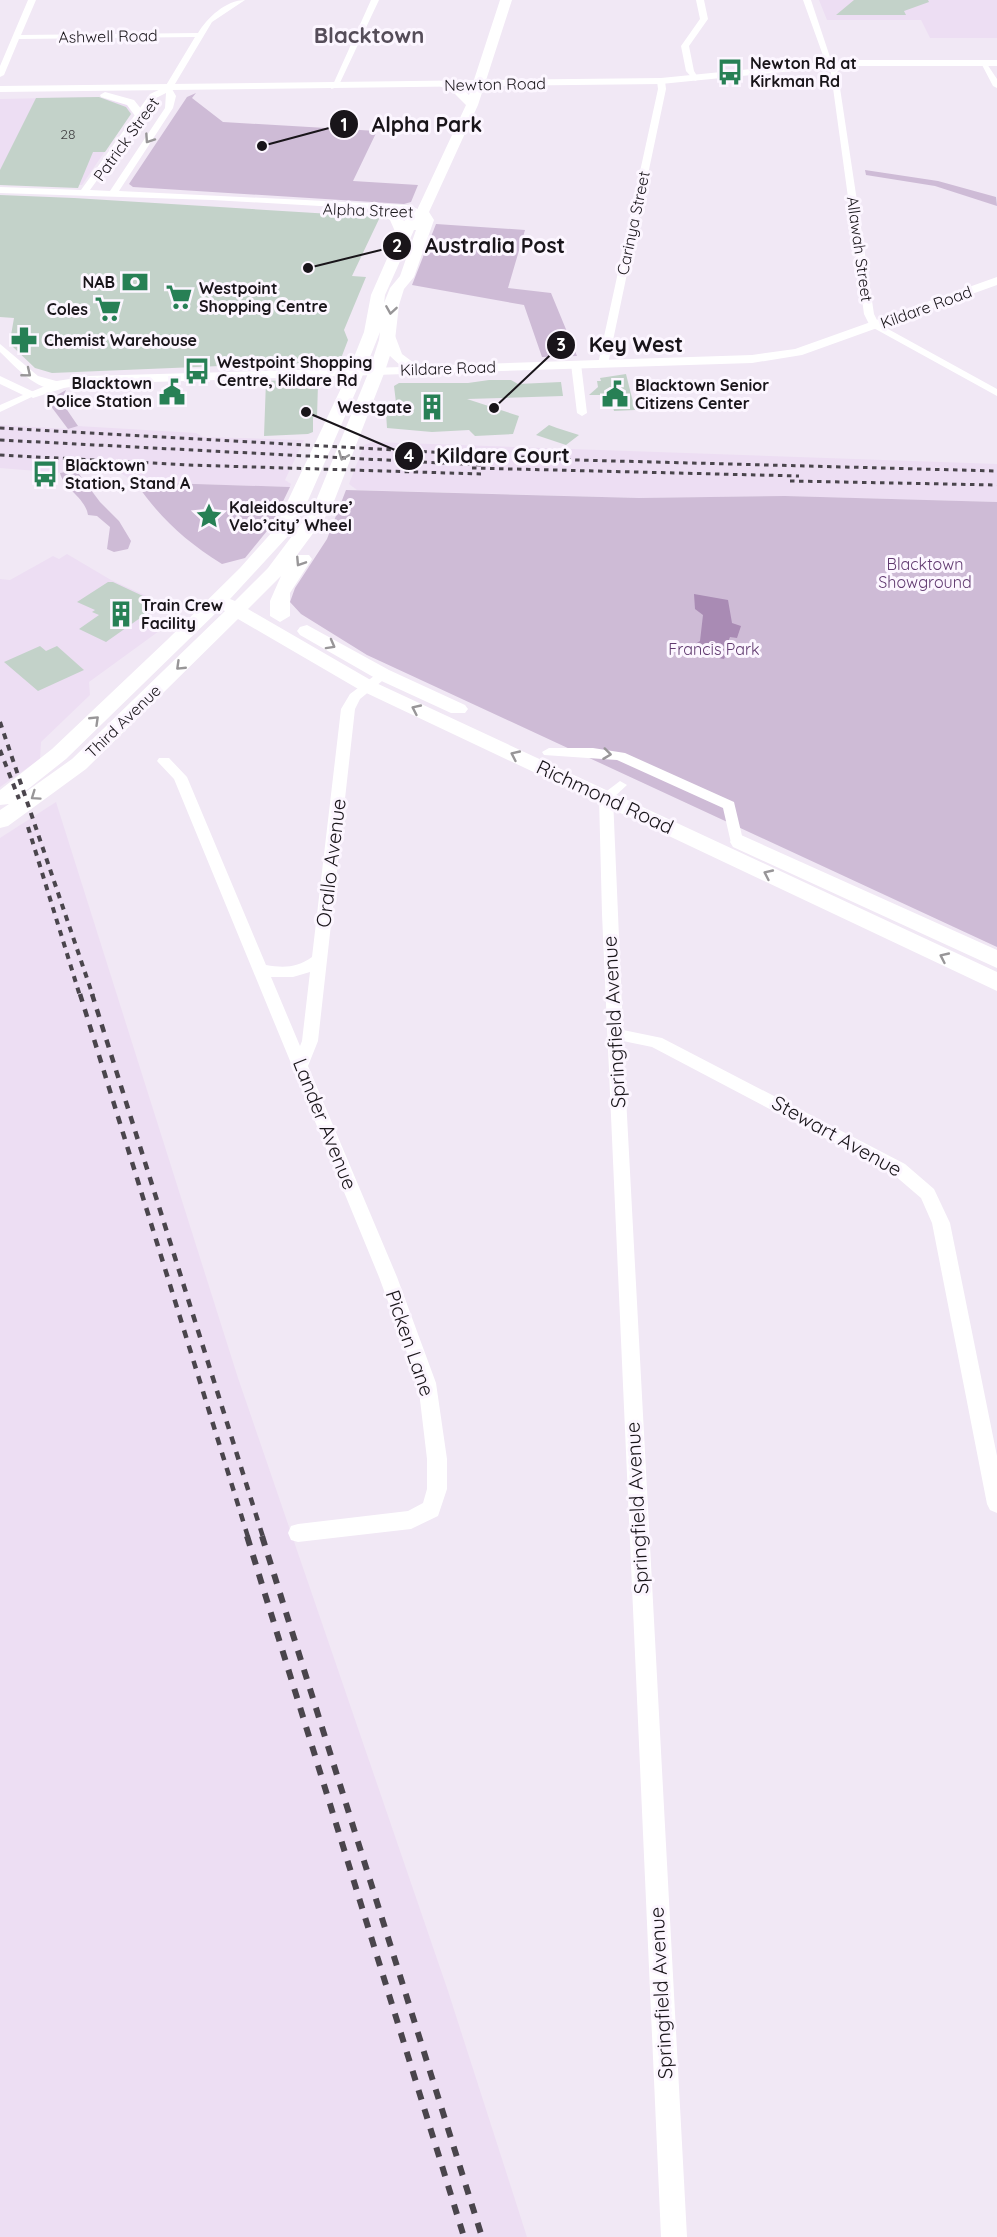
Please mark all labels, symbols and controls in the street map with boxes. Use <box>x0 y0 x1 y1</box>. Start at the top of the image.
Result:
district label: Blacktown <box>314 21 424 49</box>
street label: Ashwell Road <box>58 25 158 47</box>
place label: Newton Rd at Kirkman Rd <box>750 53 857 91</box>
bus stop icon: Newton Rd at Kirkman Rd <box>715 57 745 87</box>
street label: Newton Road <box>444 73 546 95</box>
street label: Patrick Street <box>89 93 163 185</box>
callout: Alpha Park <box>329 105 494 144</box>
text: Alpha Park <box>372 111 482 137</box>
text: 1 <box>340 113 348 136</box>
house number: 28 <box>60 125 76 143</box>
one-way arrow <box>144 133 156 143</box>
street label: Carinya Street <box>612 169 654 277</box>
street label: Allawah Street <box>843 195 877 303</box>
street label: Alpha Street <box>322 198 414 222</box>
callout: Australia Post <box>382 226 577 265</box>
text: Australia Post <box>425 232 565 258</box>
text: 2 <box>392 234 402 257</box>
bank icon: NAB <box>120 267 150 297</box>
place label: NAB <box>83 272 115 292</box>
place label: Westpoint Shopping Centre <box>199 278 328 316</box>
street label: Kildare Road <box>877 281 975 333</box>
supermarket icon: Westpoint Shopping Centre <box>164 282 194 312</box>
supermarket icon: Coles <box>93 294 123 324</box>
place label: Coles <box>47 299 88 319</box>
one-way arrow <box>385 305 398 315</box>
pharmacy icon: Chemist Warehouse <box>9 325 39 355</box>
callout: Key West <box>546 326 695 365</box>
place label: Chemist Warehouse <box>44 330 197 350</box>
text: Key West <box>589 331 683 357</box>
text: 3 <box>556 333 566 356</box>
place label: Westpoint Shopping Centre, Kildare Rd <box>217 352 372 390</box>
bus stop icon: Westpoint Shopping Centre, Kildare Rd <box>182 356 212 386</box>
street label: Kildare Road <box>400 356 496 380</box>
one-way arrow <box>20 365 31 376</box>
place label: Blacktown Police Station <box>46 373 152 411</box>
place label: Blacktown Senior Citizens Center <box>635 375 769 413</box>
public building icon: Blacktown Police Station <box>157 377 187 407</box>
public building icon: Blacktown Senior Citizens Center <box>600 379 630 409</box>
building icon: Westgate <box>417 392 447 422</box>
place label: Westgate <box>337 397 412 417</box>
callout: Kildare Court <box>394 436 582 475</box>
text: Kildare Court <box>436 442 570 468</box>
text: 4 <box>404 444 415 467</box>
one-way arrow <box>338 450 350 461</box>
place label: Blacktown Station, Stand A <box>65 455 191 493</box>
bus stop icon: Blacktown Station, Stand A <box>30 459 60 489</box>
place label: Kaleidosculture’ Velo’city’ Wheel <box>229 497 353 535</box>
place icon: Kaleidosculture’ Velo’city’ Wheel <box>194 501 224 531</box>
park label: Blacktown Showground <box>878 554 972 592</box>
one-way arrow <box>296 556 308 566</box>
place label: Train Crew Facility <box>141 595 223 633</box>
building icon: Train Crew Facility <box>106 599 136 629</box>
one-way arrow <box>325 638 335 649</box>
park label: Francis Park <box>668 639 760 659</box>
one-way arrow <box>177 659 188 670</box>
street label: Third Avenue <box>81 680 165 762</box>
one-way arrow <box>412 705 423 717</box>
one-way arrow <box>88 716 99 727</box>
one-way arrow <box>603 747 612 760</box>
one-way arrow <box>510 750 521 762</box>
street label: Richmond Road <box>533 754 678 839</box>
one-way arrow <box>31 789 42 800</box>
street label: Orallo Avenue <box>310 797 351 929</box>
one-way arrow <box>763 869 774 881</box>
street label: Springfield Avenue <box>597 935 630 1109</box>
one-way arrow <box>940 953 951 965</box>
street label: Lander Avenue <box>288 1055 363 1193</box>
street label: Stewart Avenue <box>768 1090 907 1182</box>
street label: Picken Lane <box>381 1286 440 1399</box>
street label: Springfield Avenue <box>620 1421 653 1595</box>
street label: Springfield Avenue <box>644 1906 677 2080</box>

